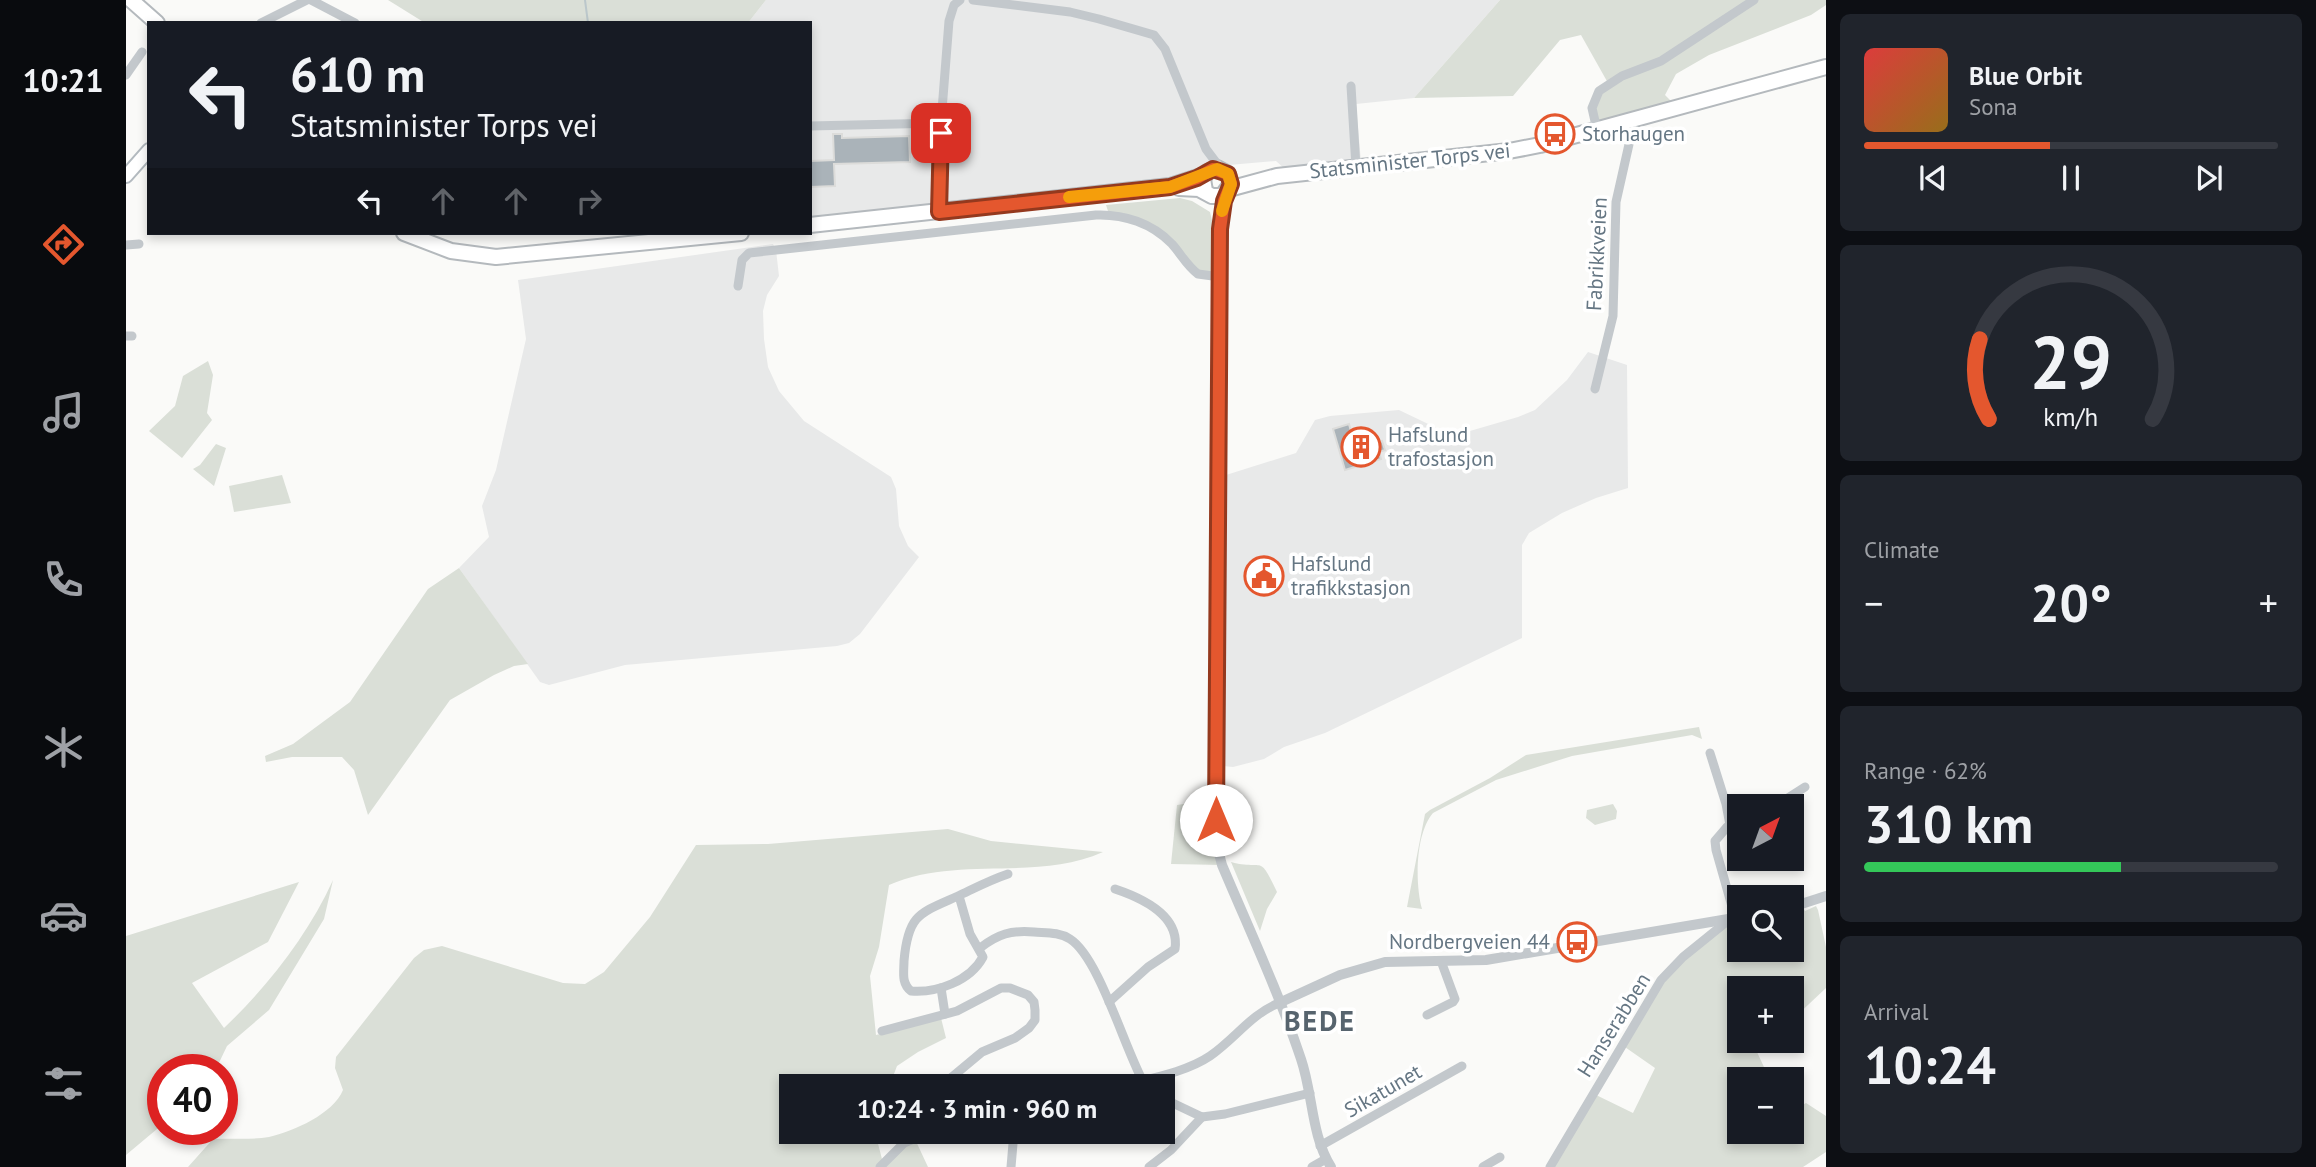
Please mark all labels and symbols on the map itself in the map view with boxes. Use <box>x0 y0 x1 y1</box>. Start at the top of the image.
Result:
pin <box>911 103 971 163</box>
bus stop icon: Storhaugen <box>1534 113 1576 155</box>
place label: Storhaugen <box>1582 120 1685 147</box>
street label: Statsminister Torps vei <box>1308 137 1512 184</box>
street label: Fabrikkveien <box>1580 196 1613 311</box>
place label: Hafslund trafostasjon <box>1388 421 1494 472</box>
building icon: Hafslund trafostasjon <box>1340 426 1382 468</box>
place label: Hafslund trafikkstasjon <box>1291 550 1411 601</box>
public building icon: Hafslund trafikkstasjon <box>1243 555 1285 597</box>
position arrow <box>1179 783 1253 857</box>
north arrow <box>1727 794 1804 872</box>
bus stop icon: Nordbergveien 44 <box>1556 921 1598 963</box>
place label: Nordbergveien 44 <box>1389 928 1550 955</box>
street label: Hanserabben <box>1571 968 1656 1082</box>
district label: BEDE <box>1284 1002 1356 1039</box>
speed limit sign: 40 <box>147 1054 238 1145</box>
street label: Sikatunet <box>1339 1058 1426 1124</box>

